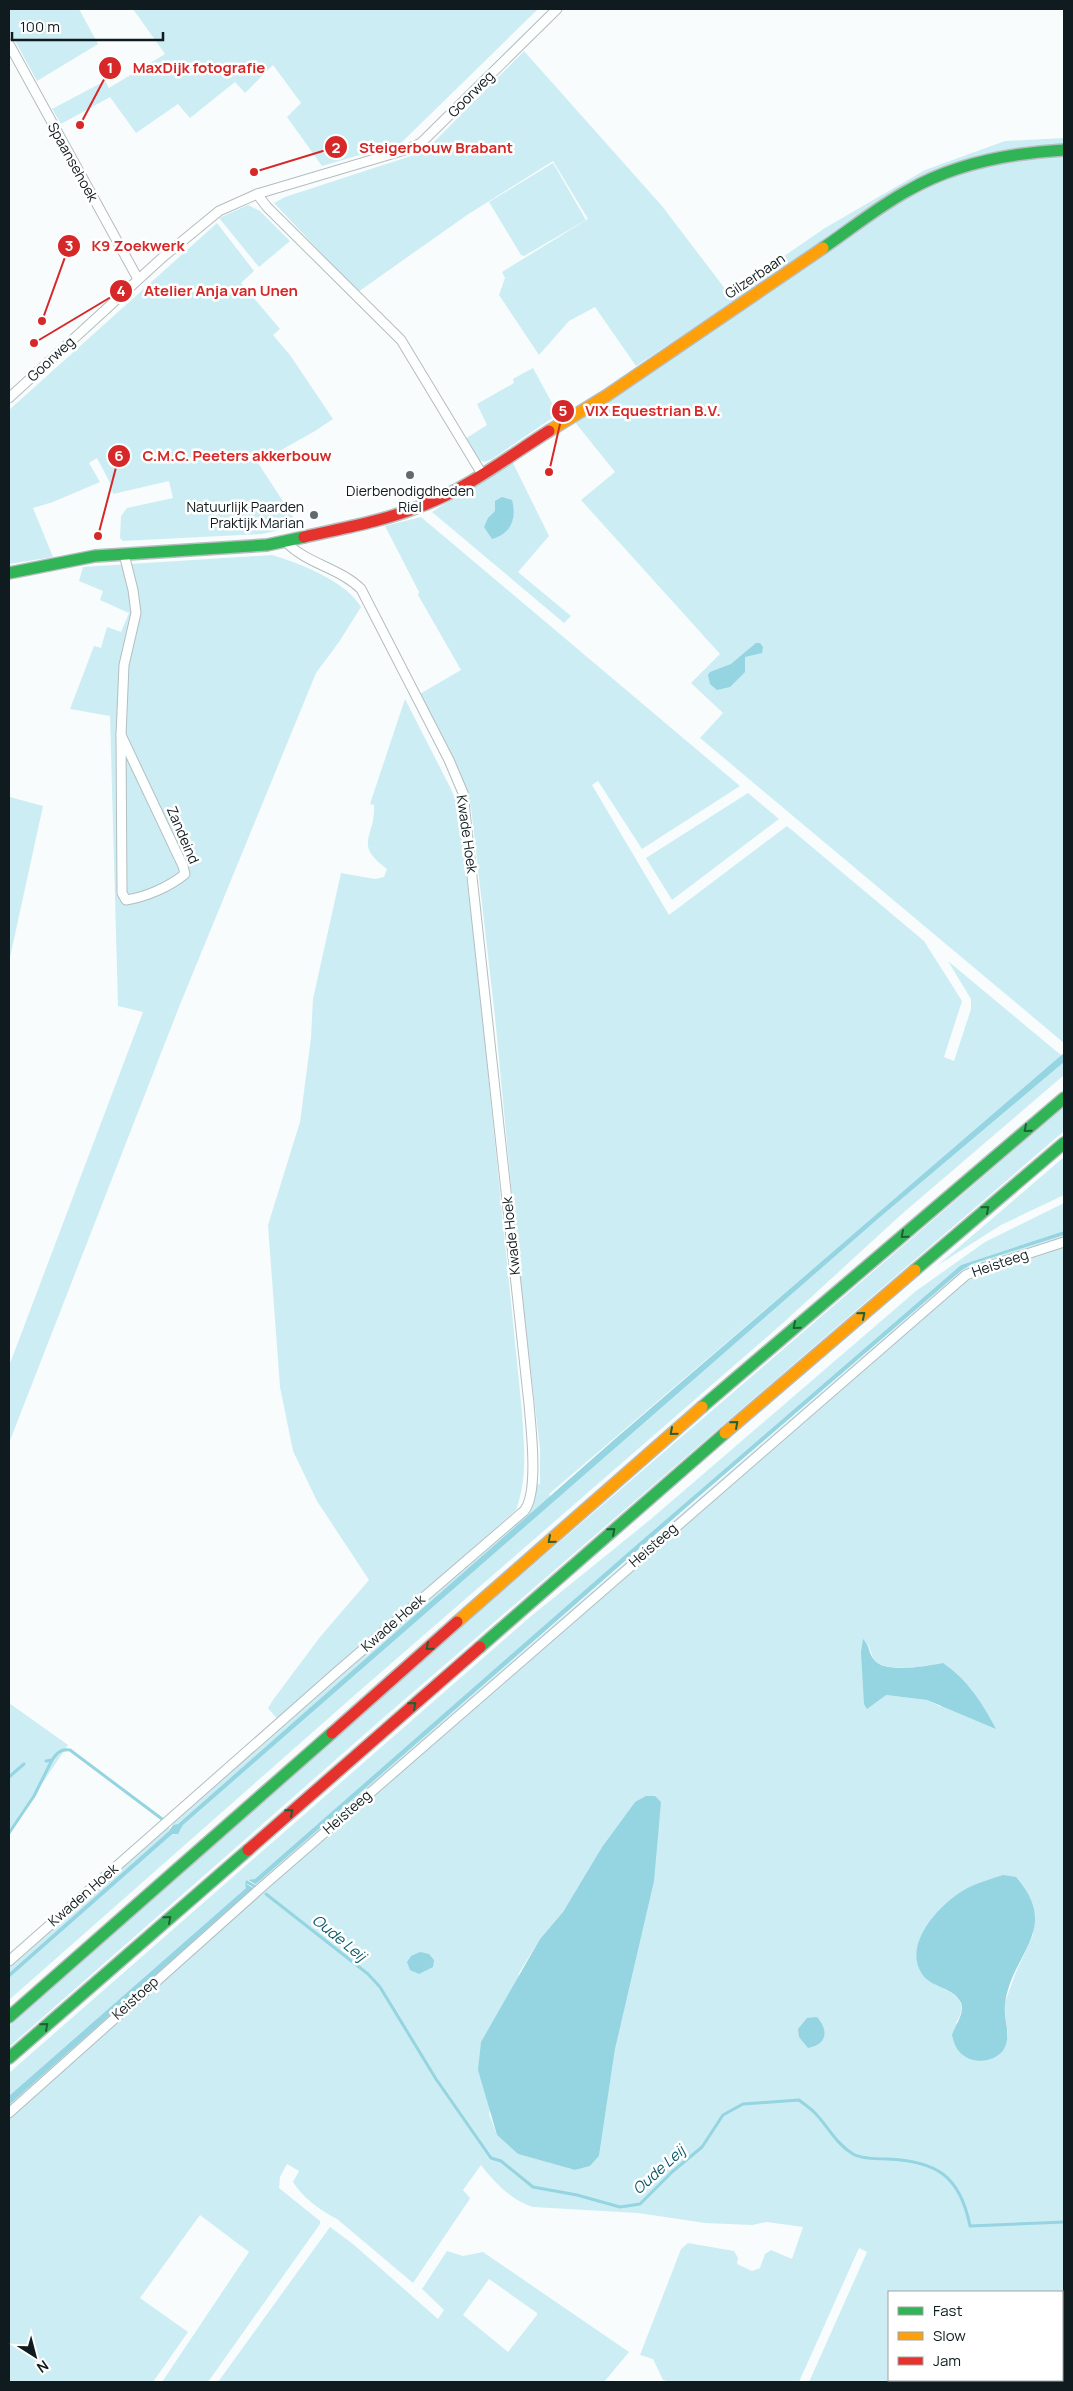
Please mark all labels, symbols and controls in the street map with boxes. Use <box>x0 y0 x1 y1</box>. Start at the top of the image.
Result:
scale bar <box>12 10 164 42</box>
text: 100 m <box>20 16 60 37</box>
callout: MaxDijk fotografie <box>97 53 275 83</box>
text: 1 <box>107 57 113 78</box>
text: MaxDijk fotografie <box>133 57 265 78</box>
street label: Goorweg <box>443 66 498 121</box>
street label: Spaansehoek <box>44 119 104 206</box>
callout: Steigerbouw Brabant <box>324 132 523 162</box>
text: 2 <box>332 137 341 158</box>
text: Steigerbouw Brabant <box>359 137 513 158</box>
callout: K9 Zoekwerk <box>56 231 194 261</box>
text: 3 <box>65 235 73 256</box>
text: K9 Zoekwerk <box>91 235 186 256</box>
street label: Gilzerbaan <box>721 249 788 303</box>
callout: Atelier Anja van Unen <box>109 276 308 306</box>
text: 4 <box>116 280 126 301</box>
text: Atelier Anja van Unen <box>144 280 298 301</box>
street label: Goorweg <box>23 332 79 386</box>
callout: VIX Equestrian B.V. <box>550 396 731 426</box>
text: 5 <box>559 400 568 421</box>
text: VIX Equestrian B.V. <box>585 400 721 421</box>
callout: C.M.C. Peeters akkerbouw <box>107 441 341 471</box>
text: 6 <box>114 445 124 466</box>
text: C.M.C. Peeters akkerbouw <box>142 445 332 466</box>
marker: Dierbenodigdheden Riel <box>404 469 416 481</box>
place label: Dierbenodigdheden Riel <box>346 481 474 516</box>
place label: Natuurlijk Paarden Praktijk Marian <box>186 497 304 532</box>
marker: Natuurlijk Paarden Praktijk Marian <box>308 509 320 521</box>
street label: Kwade Hoek <box>453 794 483 875</box>
street label: Zandeind <box>163 803 204 867</box>
one-way arrow <box>1024 1124 1033 1133</box>
street label: Kwade Hoek <box>497 1195 524 1276</box>
one-way arrow <box>980 1206 989 1215</box>
one-way arrow <box>900 1229 909 1238</box>
street label: Heisteeg <box>969 1244 1031 1281</box>
one-way arrow <box>856 1311 865 1320</box>
one-way arrow <box>793 1321 802 1329</box>
one-way arrow <box>729 1421 738 1430</box>
one-way arrow <box>669 1427 678 1436</box>
street label: Heisteeg <box>624 1518 681 1571</box>
one-way arrow <box>606 1528 615 1537</box>
one-way arrow <box>547 1534 556 1543</box>
street label: Kwade Hoek <box>357 1589 429 1656</box>
one-way arrow <box>425 1641 434 1650</box>
one-way arrow <box>407 1702 416 1711</box>
street label: Heisteeg <box>318 1785 375 1838</box>
one-way arrow <box>285 1809 294 1818</box>
street label: Kwaden Hoek <box>44 1858 122 1930</box>
water label: Oude Leij <box>308 1909 373 1967</box>
one-way arrow <box>162 1915 171 1924</box>
street label: Keistoep <box>107 1972 162 2024</box>
one-way arrow <box>40 2022 49 2031</box>
water label: Oude Leij <box>628 2139 691 2199</box>
legend <box>888 2291 1063 2381</box>
text: Fast <box>933 2300 962 2321</box>
text: Slow <box>933 2325 966 2346</box>
north arrow <box>10 2331 60 2381</box>
text: Jam <box>933 2350 961 2371</box>
text: N <box>33 2356 53 2378</box>

